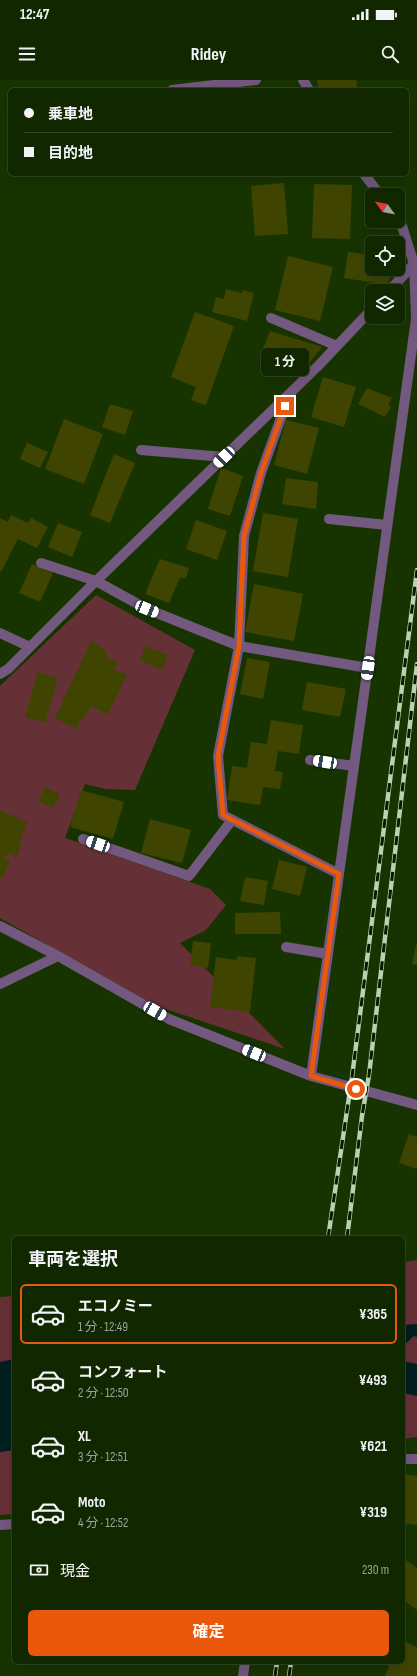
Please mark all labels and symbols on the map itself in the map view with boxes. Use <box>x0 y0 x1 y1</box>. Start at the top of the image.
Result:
north arrow <box>365 188 405 228</box>
callout: 1 分 <box>261 348 309 376</box>
route end <box>276 397 294 415</box>
car <box>211 444 237 470</box>
car <box>134 599 160 619</box>
car <box>360 655 376 681</box>
car <box>312 754 338 770</box>
car <box>85 834 111 854</box>
car <box>142 1000 168 1022</box>
car <box>241 1043 267 1063</box>
route start <box>347 1080 365 1098</box>

